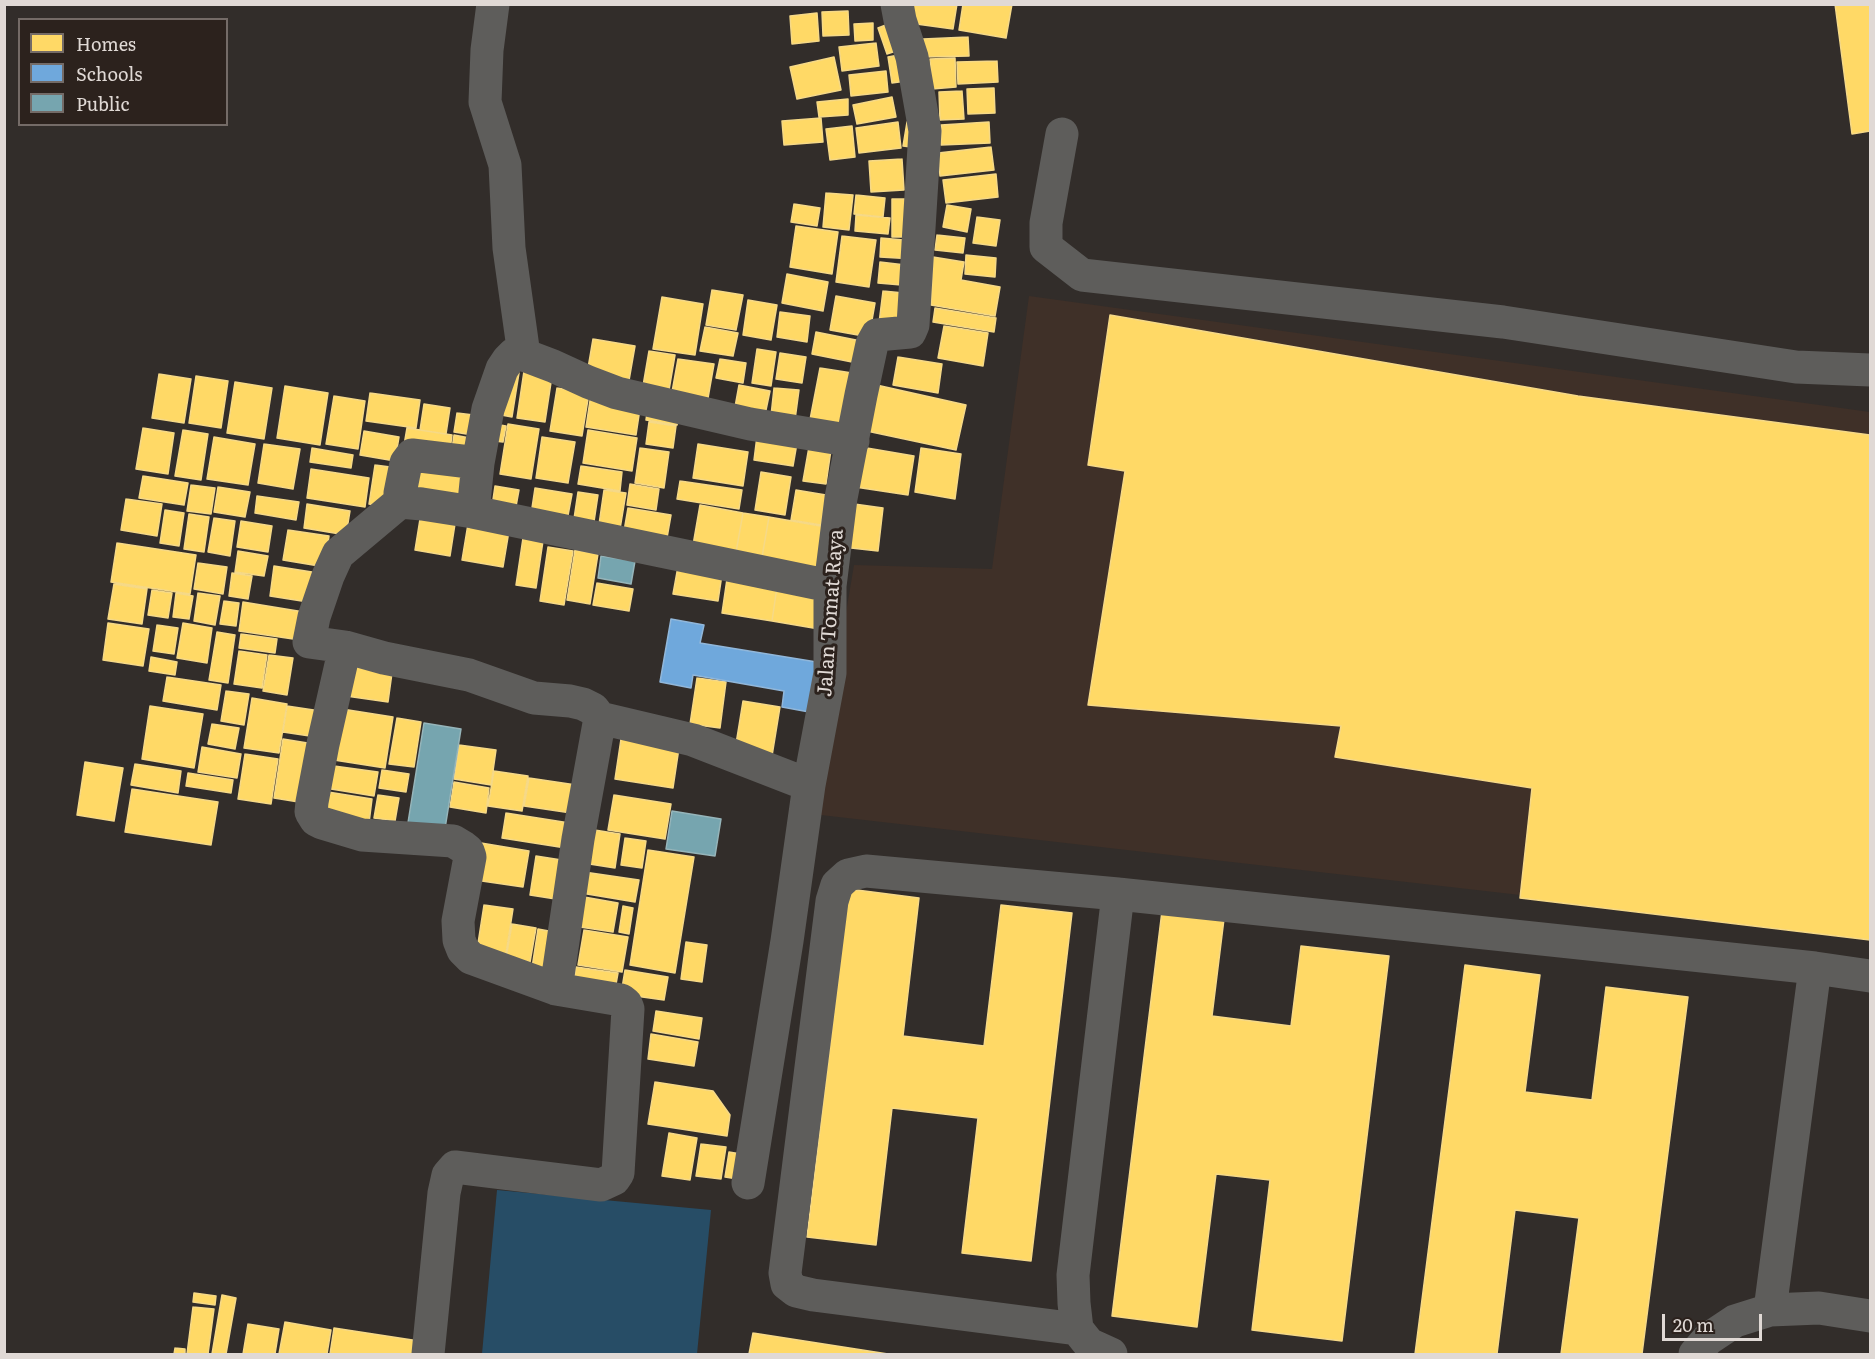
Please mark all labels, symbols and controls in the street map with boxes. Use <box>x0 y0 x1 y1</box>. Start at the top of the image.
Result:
legend <box>18 18 228 126</box>
text: Homes <box>76 30 136 57</box>
text: Schools <box>76 60 142 87</box>
text: Public <box>76 90 130 117</box>
street label: Jalan Tomat Raya <box>813 528 849 698</box>
scale bar <box>1665 1302 1766 1340</box>
text: 20 m <box>1673 1311 1714 1338</box>

